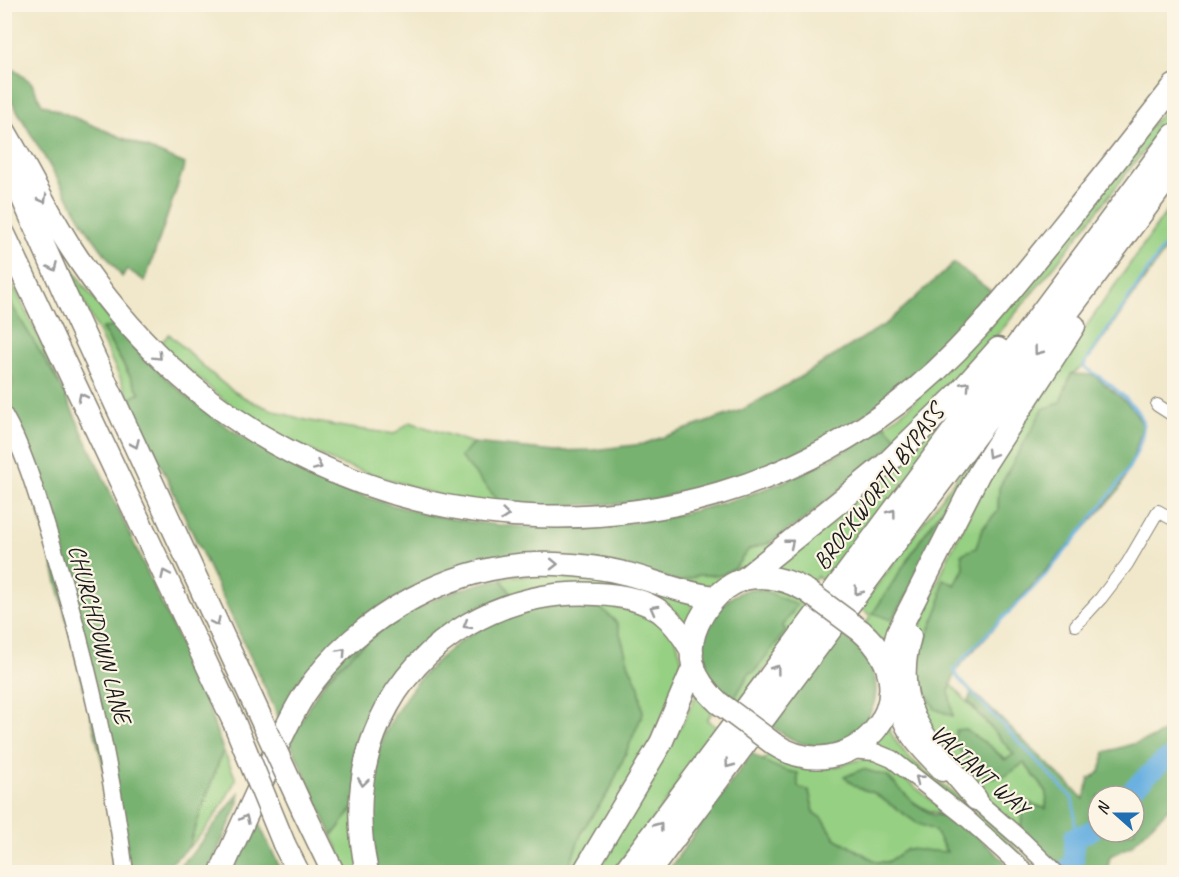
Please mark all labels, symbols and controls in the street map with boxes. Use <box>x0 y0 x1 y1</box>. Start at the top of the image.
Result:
one-way arrow <box>36 193 47 203</box>
one-way arrow <box>46 261 58 272</box>
one-way arrow <box>1034 344 1045 355</box>
one-way arrow <box>151 348 162 359</box>
one-way arrow <box>959 381 970 392</box>
one-way arrow <box>77 393 89 404</box>
street label: BROCKWORTH BYPASS <box>806 395 952 576</box>
one-way arrow <box>128 438 140 449</box>
one-way arrow <box>987 448 998 458</box>
one-way arrow <box>311 458 322 470</box>
one-way arrow <box>501 508 510 521</box>
one-way arrow <box>885 509 896 520</box>
one-way arrow <box>783 539 794 550</box>
street label: CHURCHDOWN LANE <box>62 541 139 730</box>
one-way arrow <box>550 558 559 570</box>
one-way arrow <box>160 569 172 580</box>
one-way arrow <box>854 584 865 595</box>
one-way arrow <box>650 604 660 616</box>
one-way arrow <box>208 615 220 626</box>
one-way arrow <box>463 617 473 629</box>
one-way arrow <box>335 648 346 658</box>
one-way arrow <box>768 665 779 676</box>
street label: VALIANT WAY <box>924 718 1038 824</box>
one-way arrow <box>725 758 736 769</box>
one-way arrow <box>914 775 925 786</box>
one-way arrow <box>357 777 369 786</box>
north arrow <box>1086 784 1146 844</box>
text: N <box>1092 798 1115 817</box>
one-way arrow <box>237 814 249 825</box>
one-way arrow <box>652 821 663 832</box>

